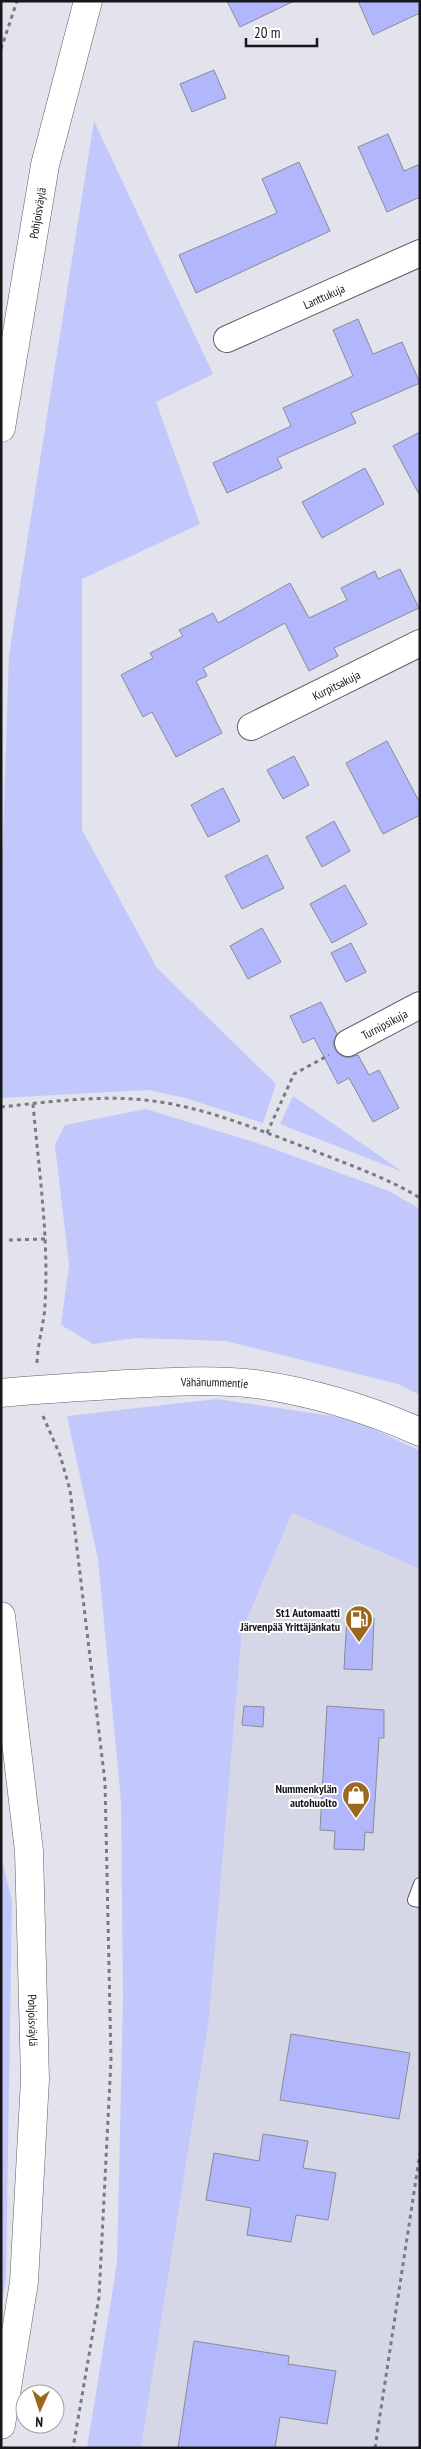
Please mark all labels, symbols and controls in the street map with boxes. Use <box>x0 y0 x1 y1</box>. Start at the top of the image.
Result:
scale bar <box>246 15 317 47</box>
text: 20 m <box>254 23 280 42</box>
street label: Pohjoisväylä <box>25 186 49 240</box>
street label: Lanttukuja <box>301 280 347 312</box>
street label: Kurpitsakuja <box>310 666 363 703</box>
street label: Turnipsikuja <box>359 1005 410 1042</box>
street label: Vähänummentie <box>180 1374 249 1391</box>
fuel station icon: St1 Automaatti Järvenpää Yrittäjänkatu <box>344 1604 374 1643</box>
place label: St1 Automaatti Järvenpää Yrittäjänkatu <box>239 1605 340 1634</box>
shop icon: Nummenkylän autohuolto <box>341 1780 371 1819</box>
place label: Nummenkylän autohuolto <box>276 1781 338 1810</box>
street label: Pohjoisväylä <box>25 1994 42 2046</box>
north arrow <box>15 2384 65 2434</box>
text: N <box>35 2413 44 2431</box>

